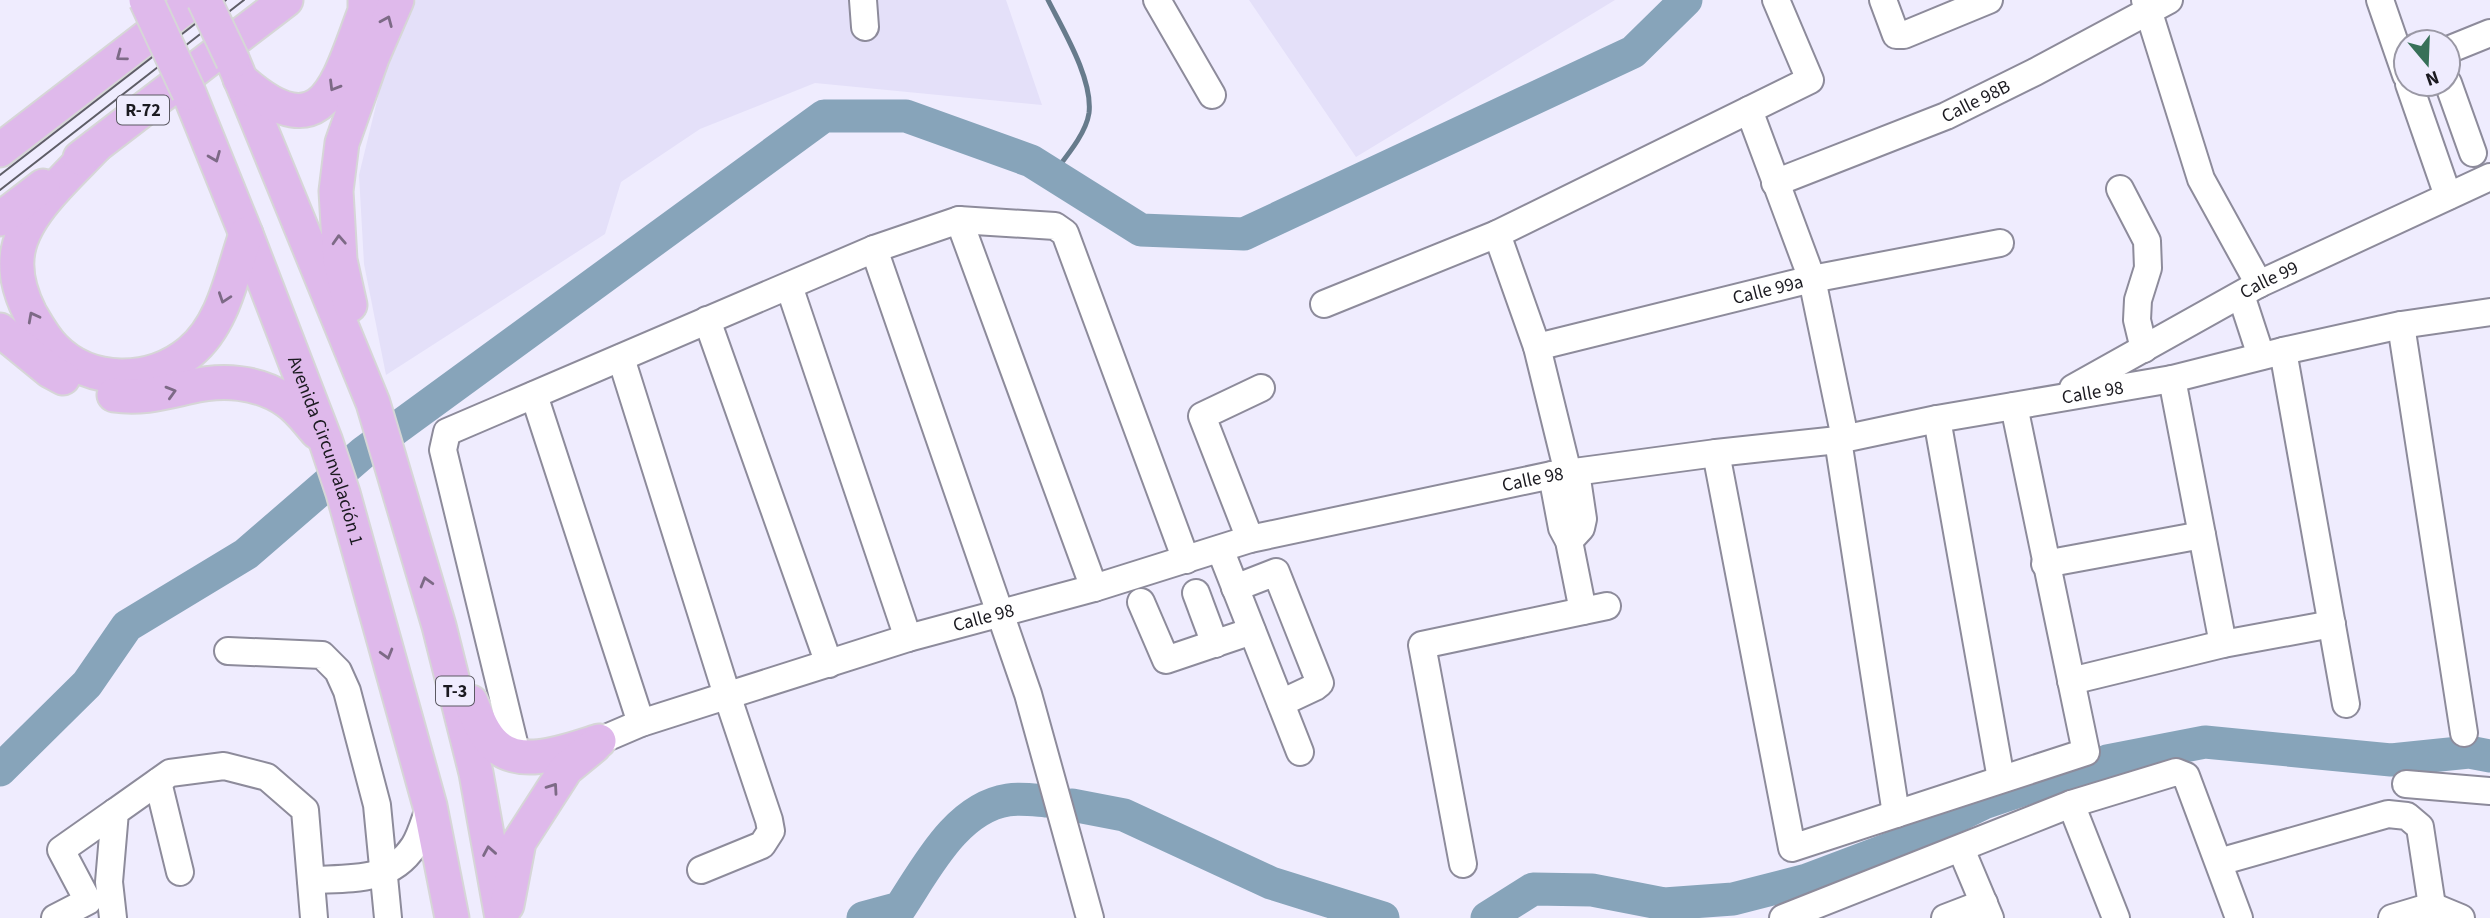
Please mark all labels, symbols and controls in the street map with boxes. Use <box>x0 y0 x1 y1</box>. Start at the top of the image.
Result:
one-way arrow <box>379 16 393 28</box>
north arrow <box>2392 28 2462 98</box>
one-way arrow <box>117 48 129 61</box>
text: N <box>2422 63 2442 92</box>
street label: Calle 98B <box>1937 73 2015 130</box>
one-way arrow <box>329 78 342 91</box>
road number: R-72 <box>117 96 169 124</box>
one-way arrow <box>207 149 221 162</box>
one-way arrow <box>331 234 346 245</box>
street label: Calle 99 <box>2235 254 2303 306</box>
street label: Calle 99a <box>1730 268 1806 312</box>
one-way arrow <box>218 291 232 304</box>
one-way arrow <box>28 312 41 324</box>
street label: Avenida Circunvalación 1 <box>281 352 370 548</box>
street label: Calle 98 <box>2060 374 2126 411</box>
one-way arrow <box>164 386 176 400</box>
street label: Calle 98 <box>1499 460 1565 499</box>
one-way arrow <box>420 576 435 588</box>
street label: Calle 98 <box>950 597 1017 639</box>
one-way arrow <box>379 647 394 659</box>
road number: T-3 <box>436 676 474 706</box>
one-way arrow <box>545 783 557 796</box>
one-way arrow <box>482 845 497 857</box>

